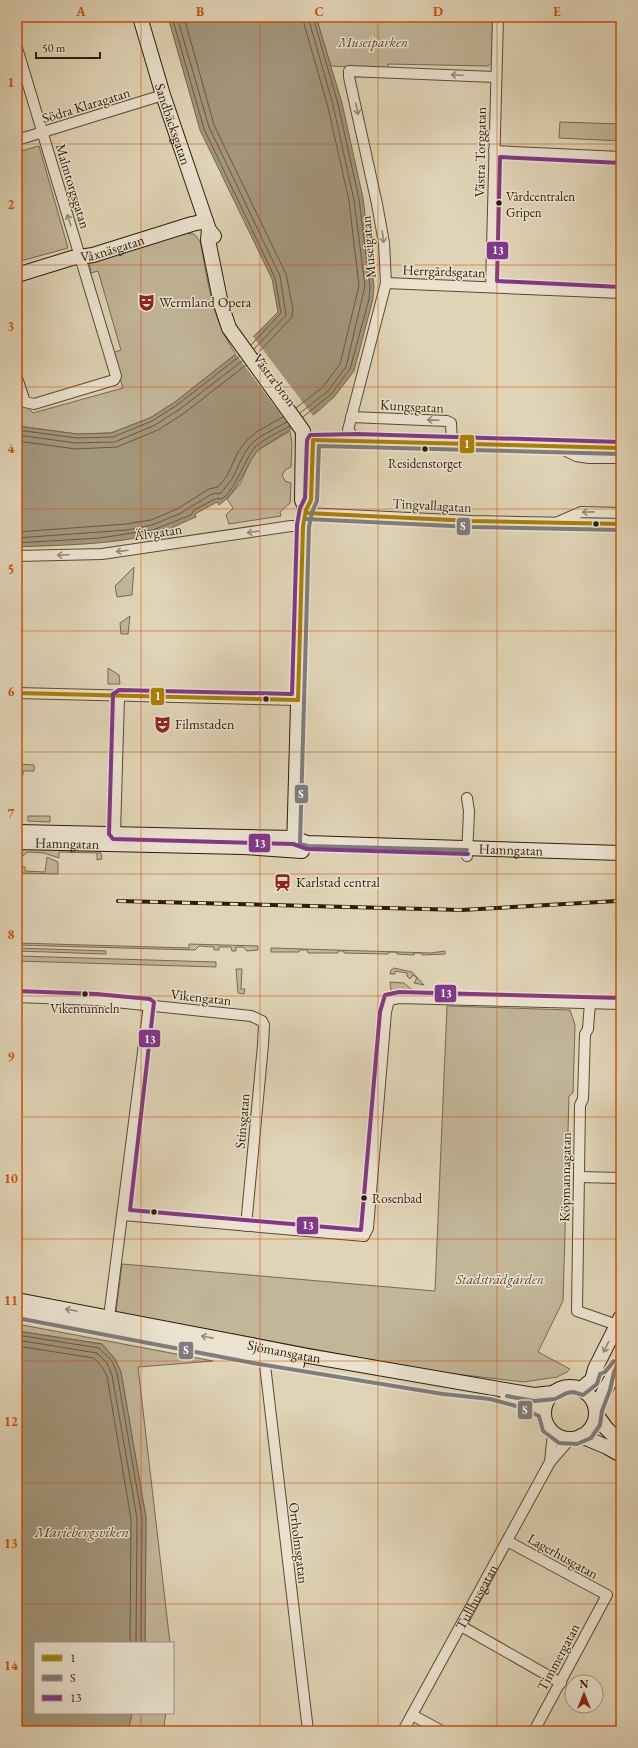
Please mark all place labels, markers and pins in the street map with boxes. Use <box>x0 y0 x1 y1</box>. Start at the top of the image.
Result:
place label: Vårdcentralen Gripen <box>506 188 575 221</box>
marker: Vårdcentralen Gripen <box>494 198 504 208</box>
theatre icon: Wermland Opera <box>136 292 156 312</box>
place label: Wermland Opera <box>159 293 252 311</box>
marker: Residenstorget <box>420 444 430 454</box>
place label: Residenstorget <box>388 455 462 472</box>
unlabelled marker <box>591 519 601 529</box>
unlabelled marker <box>261 694 271 704</box>
theatre icon: Filmstaden <box>152 714 172 734</box>
place label: Filmstaden <box>175 715 235 733</box>
station icon: Karlstad central <box>273 872 293 892</box>
place label: Karlstad central <box>296 873 380 891</box>
marker: Vikentunneln <box>80 989 90 999</box>
place label: Vikentunneln <box>50 1000 120 1017</box>
place label: Rosenbad <box>372 1190 422 1207</box>
marker: Rosenbad <box>359 1193 369 1203</box>
unlabelled marker <box>149 1207 159 1217</box>

